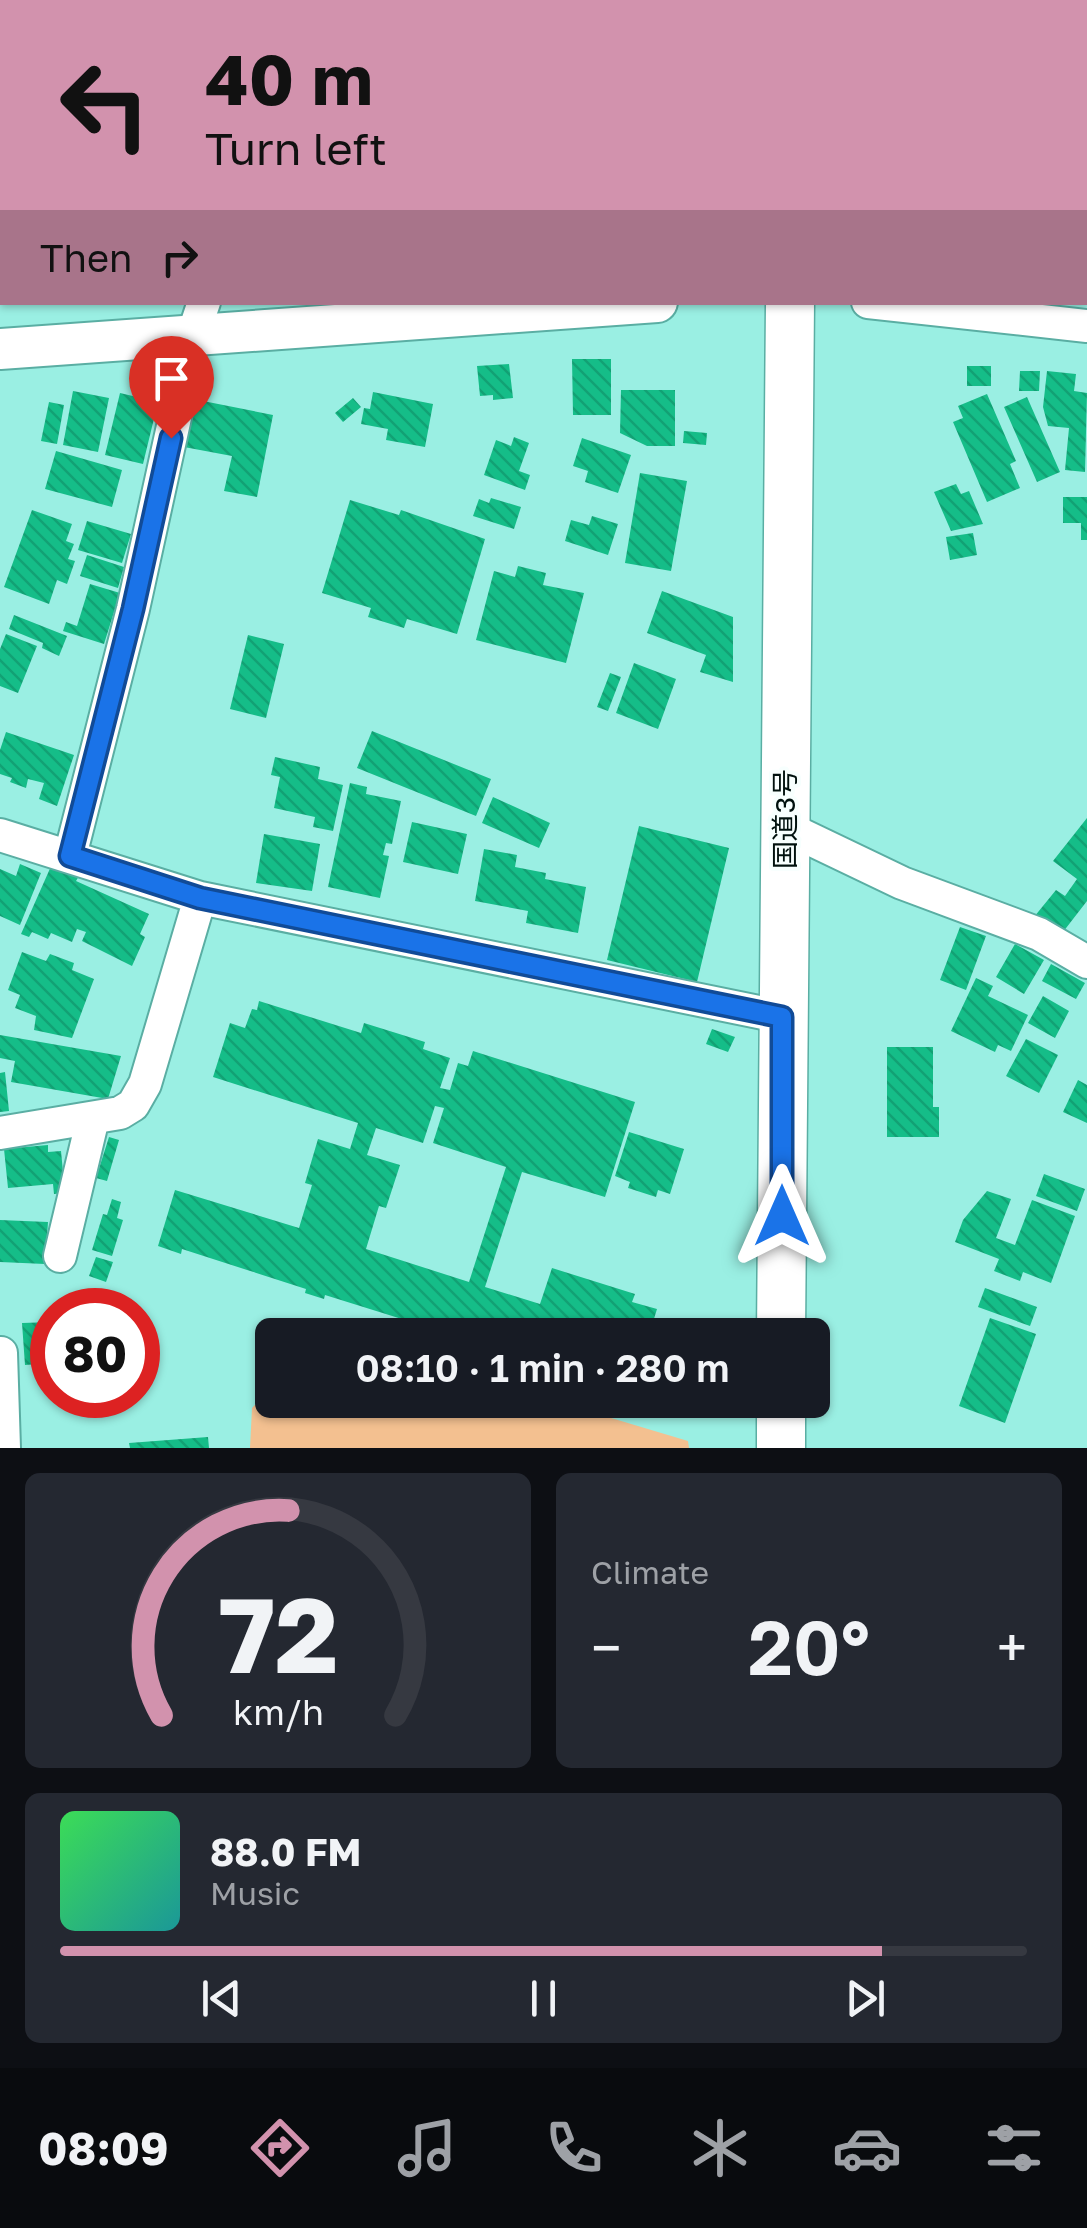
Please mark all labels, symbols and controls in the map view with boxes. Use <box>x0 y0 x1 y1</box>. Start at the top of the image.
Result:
text: 40 m <box>205 36 373 120</box>
icon: left <box>40 40 170 170</box>
text: Turn left <box>205 121 387 175</box>
icon: right <box>152 230 207 285</box>
text: Then <box>40 235 132 280</box>
pin <box>129 336 214 439</box>
icon: arrive <box>144 351 199 406</box>
street label: 国道3号 <box>768 769 801 869</box>
position arrow <box>730 1164 834 1268</box>
speed limit sign: 80 <box>30 1288 160 1418</box>
text: 08:10 · 1 min · 280 m <box>356 1345 729 1390</box>
text: Climate <box>591 1553 709 1591</box>
text: 72 <box>218 1571 338 1696</box>
text: 20° <box>748 1601 870 1692</box>
text: − <box>591 1614 621 1680</box>
text: + <box>997 1614 1027 1680</box>
text: km/h <box>233 1690 323 1733</box>
text: 88.0 FM <box>210 1829 361 1874</box>
text: Music <box>210 1874 300 1912</box>
icon: previous <box>194 1971 249 2026</box>
icon: pause <box>516 1971 571 2026</box>
icon: next <box>838 1971 893 2026</box>
icon: directions <box>245 2113 315 2183</box>
icon: music <box>392 2113 462 2183</box>
icon: phone <box>539 2113 609 2183</box>
icon: climate <box>685 2113 755 2183</box>
icon: car <box>832 2113 902 2183</box>
icon: filters <box>979 2113 1049 2183</box>
text: 08:09 <box>38 2121 169 2175</box>

